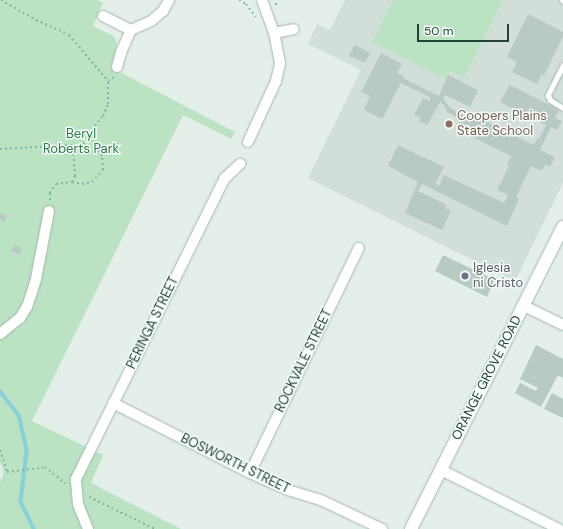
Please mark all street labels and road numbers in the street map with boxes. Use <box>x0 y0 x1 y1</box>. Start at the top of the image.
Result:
street label: PERINGA STREET <box>124 274 182 372</box>
street label: ROCKVALE STREET <box>272 307 336 415</box>
street label: ORANGE GROVE ROAD <box>449 313 525 443</box>
street label: BOSWORTH STREET <box>178 431 292 497</box>

